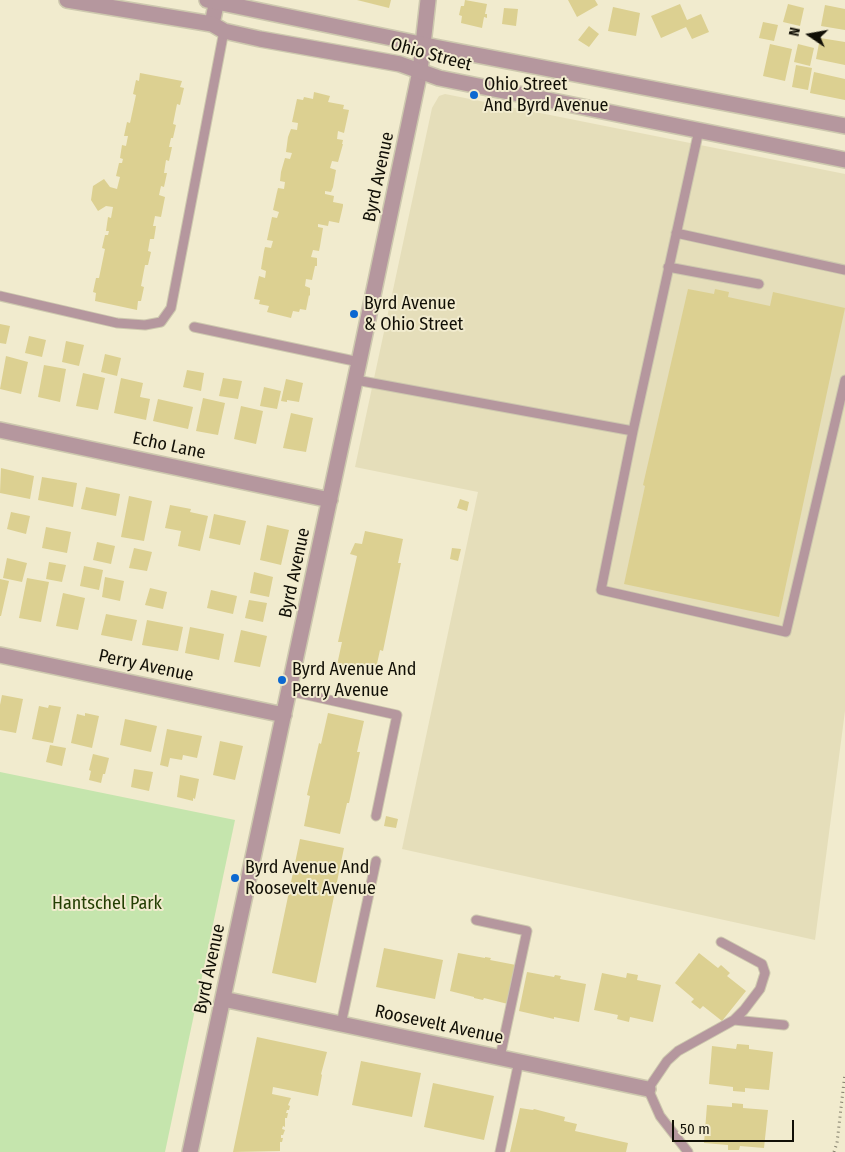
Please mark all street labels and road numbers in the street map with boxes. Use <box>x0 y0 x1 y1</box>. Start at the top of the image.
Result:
street label: Ohio Street <box>388 34 474 76</box>
street label: Byrd Avenue <box>359 130 399 224</box>
street label: Echo Lane <box>131 428 207 464</box>
street label: Byrd Avenue <box>275 526 315 620</box>
street label: Perry Avenue <box>96 645 196 687</box>
street label: Byrd Avenue <box>190 922 230 1016</box>
street label: Roosevelt Avenue <box>373 1001 505 1049</box>

